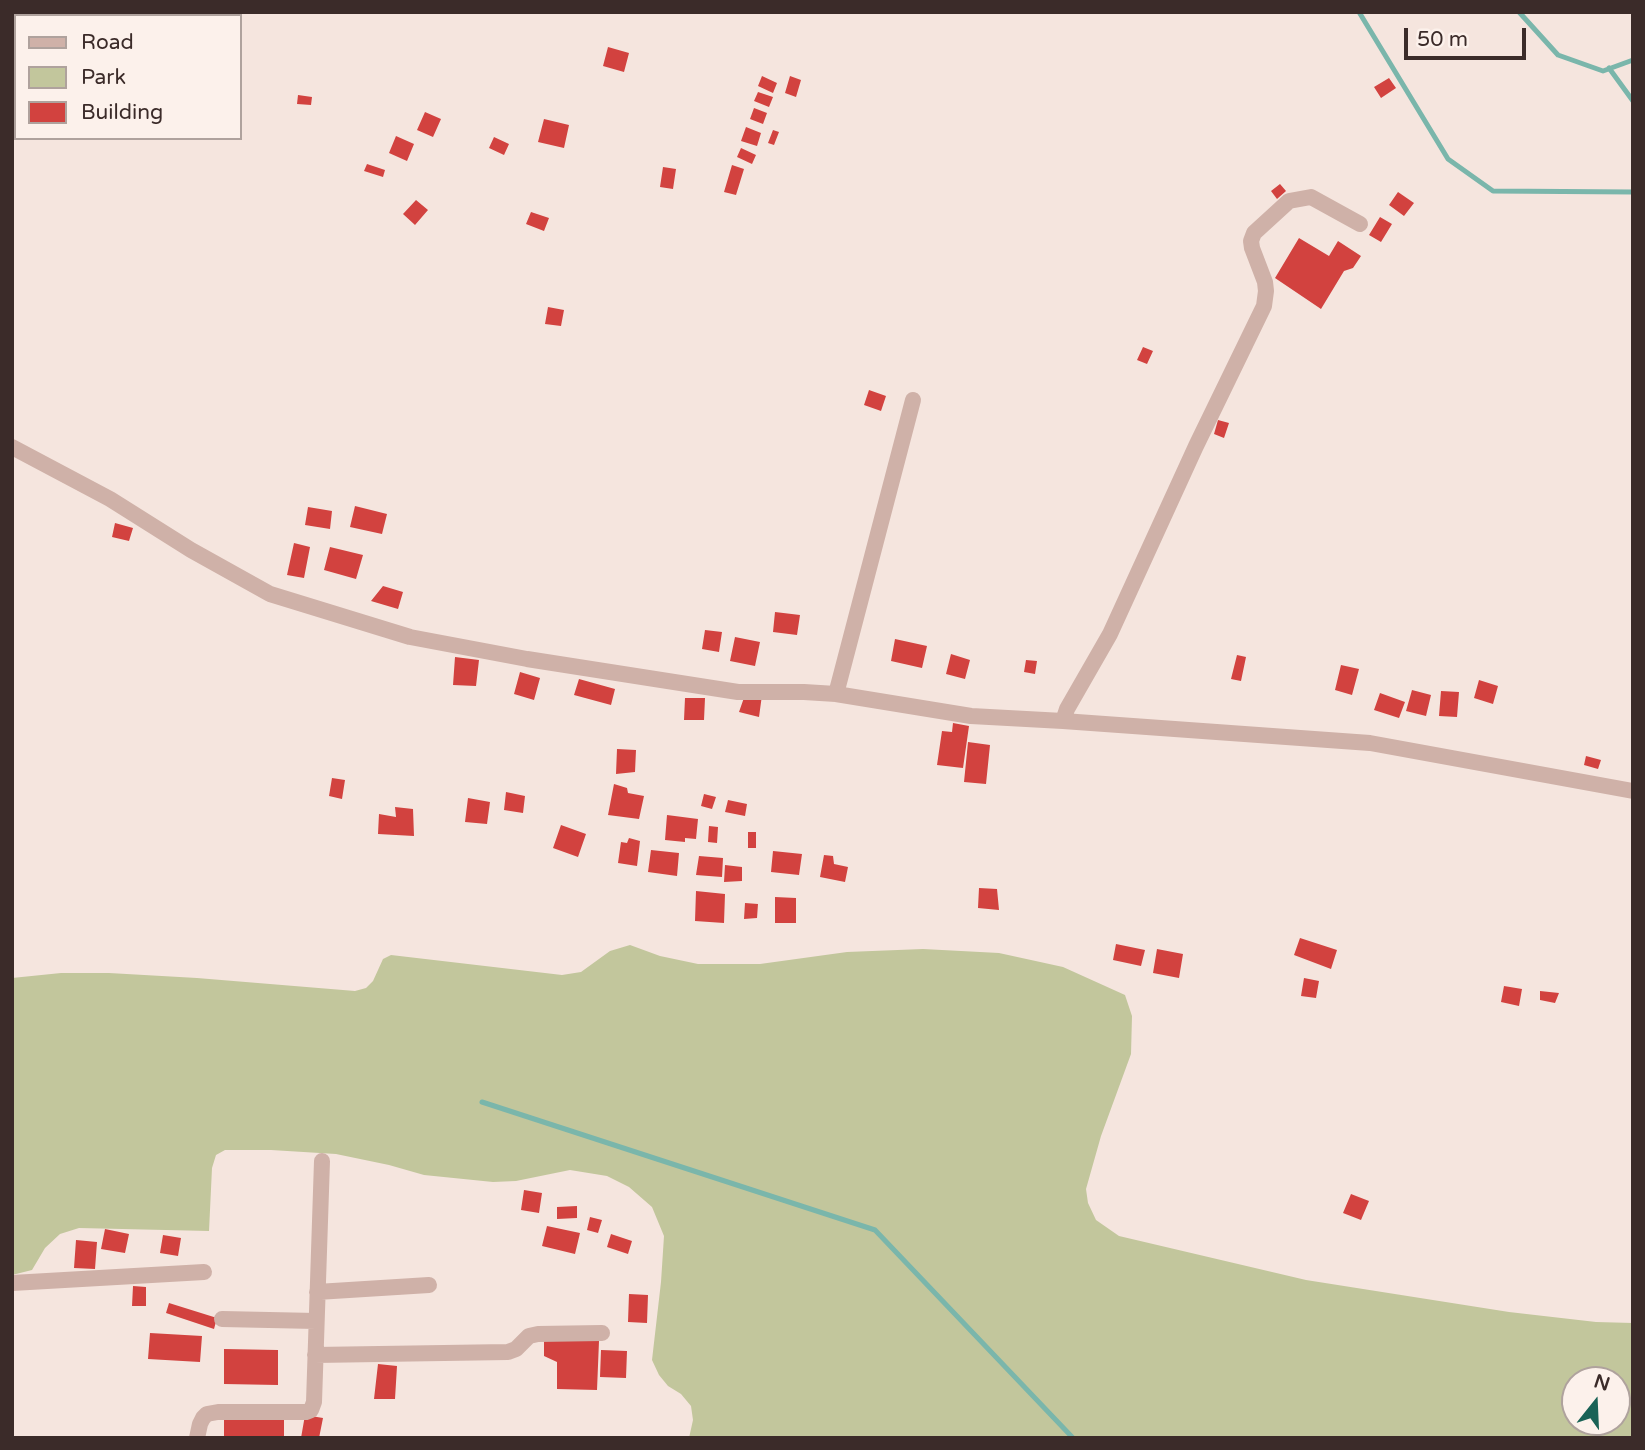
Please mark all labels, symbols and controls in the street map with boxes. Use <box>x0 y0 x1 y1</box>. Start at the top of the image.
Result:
legend <box>14 14 242 140</box>
scale bar <box>1407 14 1530 58</box>
text: 50 m <box>1417 27 1468 52</box>
text: Road <box>81 30 134 55</box>
text: Park <box>81 65 126 90</box>
text: Building <box>81 100 163 125</box>
north arrow <box>1561 1366 1631 1436</box>
text: N <box>1591 1370 1613 1396</box>

